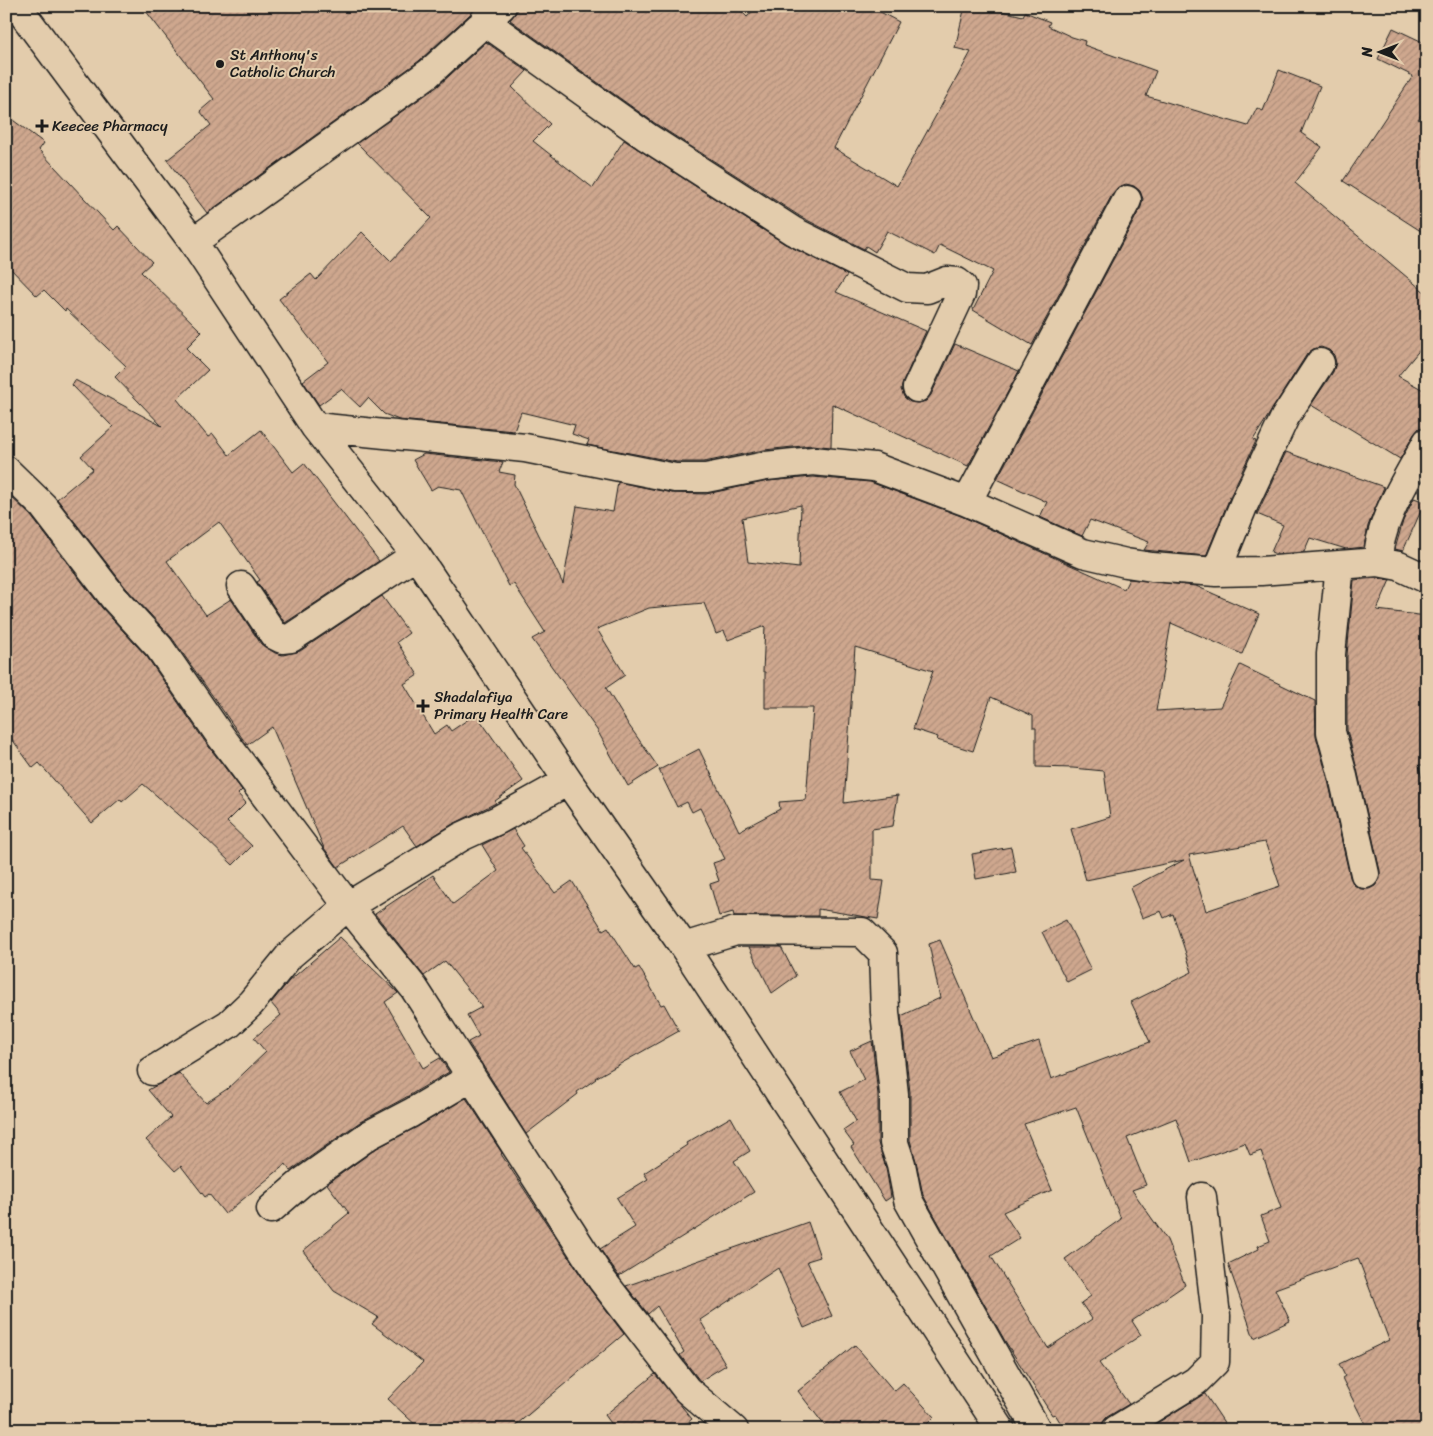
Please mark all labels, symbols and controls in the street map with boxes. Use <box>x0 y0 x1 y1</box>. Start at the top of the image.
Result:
north arrow <box>1356 28 1406 78</box>
place label: St Anthony's Catholic Church <box>230 42 336 85</box>
text: N <box>1355 47 1380 58</box>
marker: St Anthony's Catholic Church <box>214 58 226 70</box>
place label: Keecee Pharmacy <box>52 113 168 139</box>
marker: Keecee Pharmacy <box>36 120 48 132</box>
place label: Shadalafiya Primary Health Care <box>434 684 568 727</box>
marker: Shadalafiya Primary Health Care <box>416 699 430 713</box>

